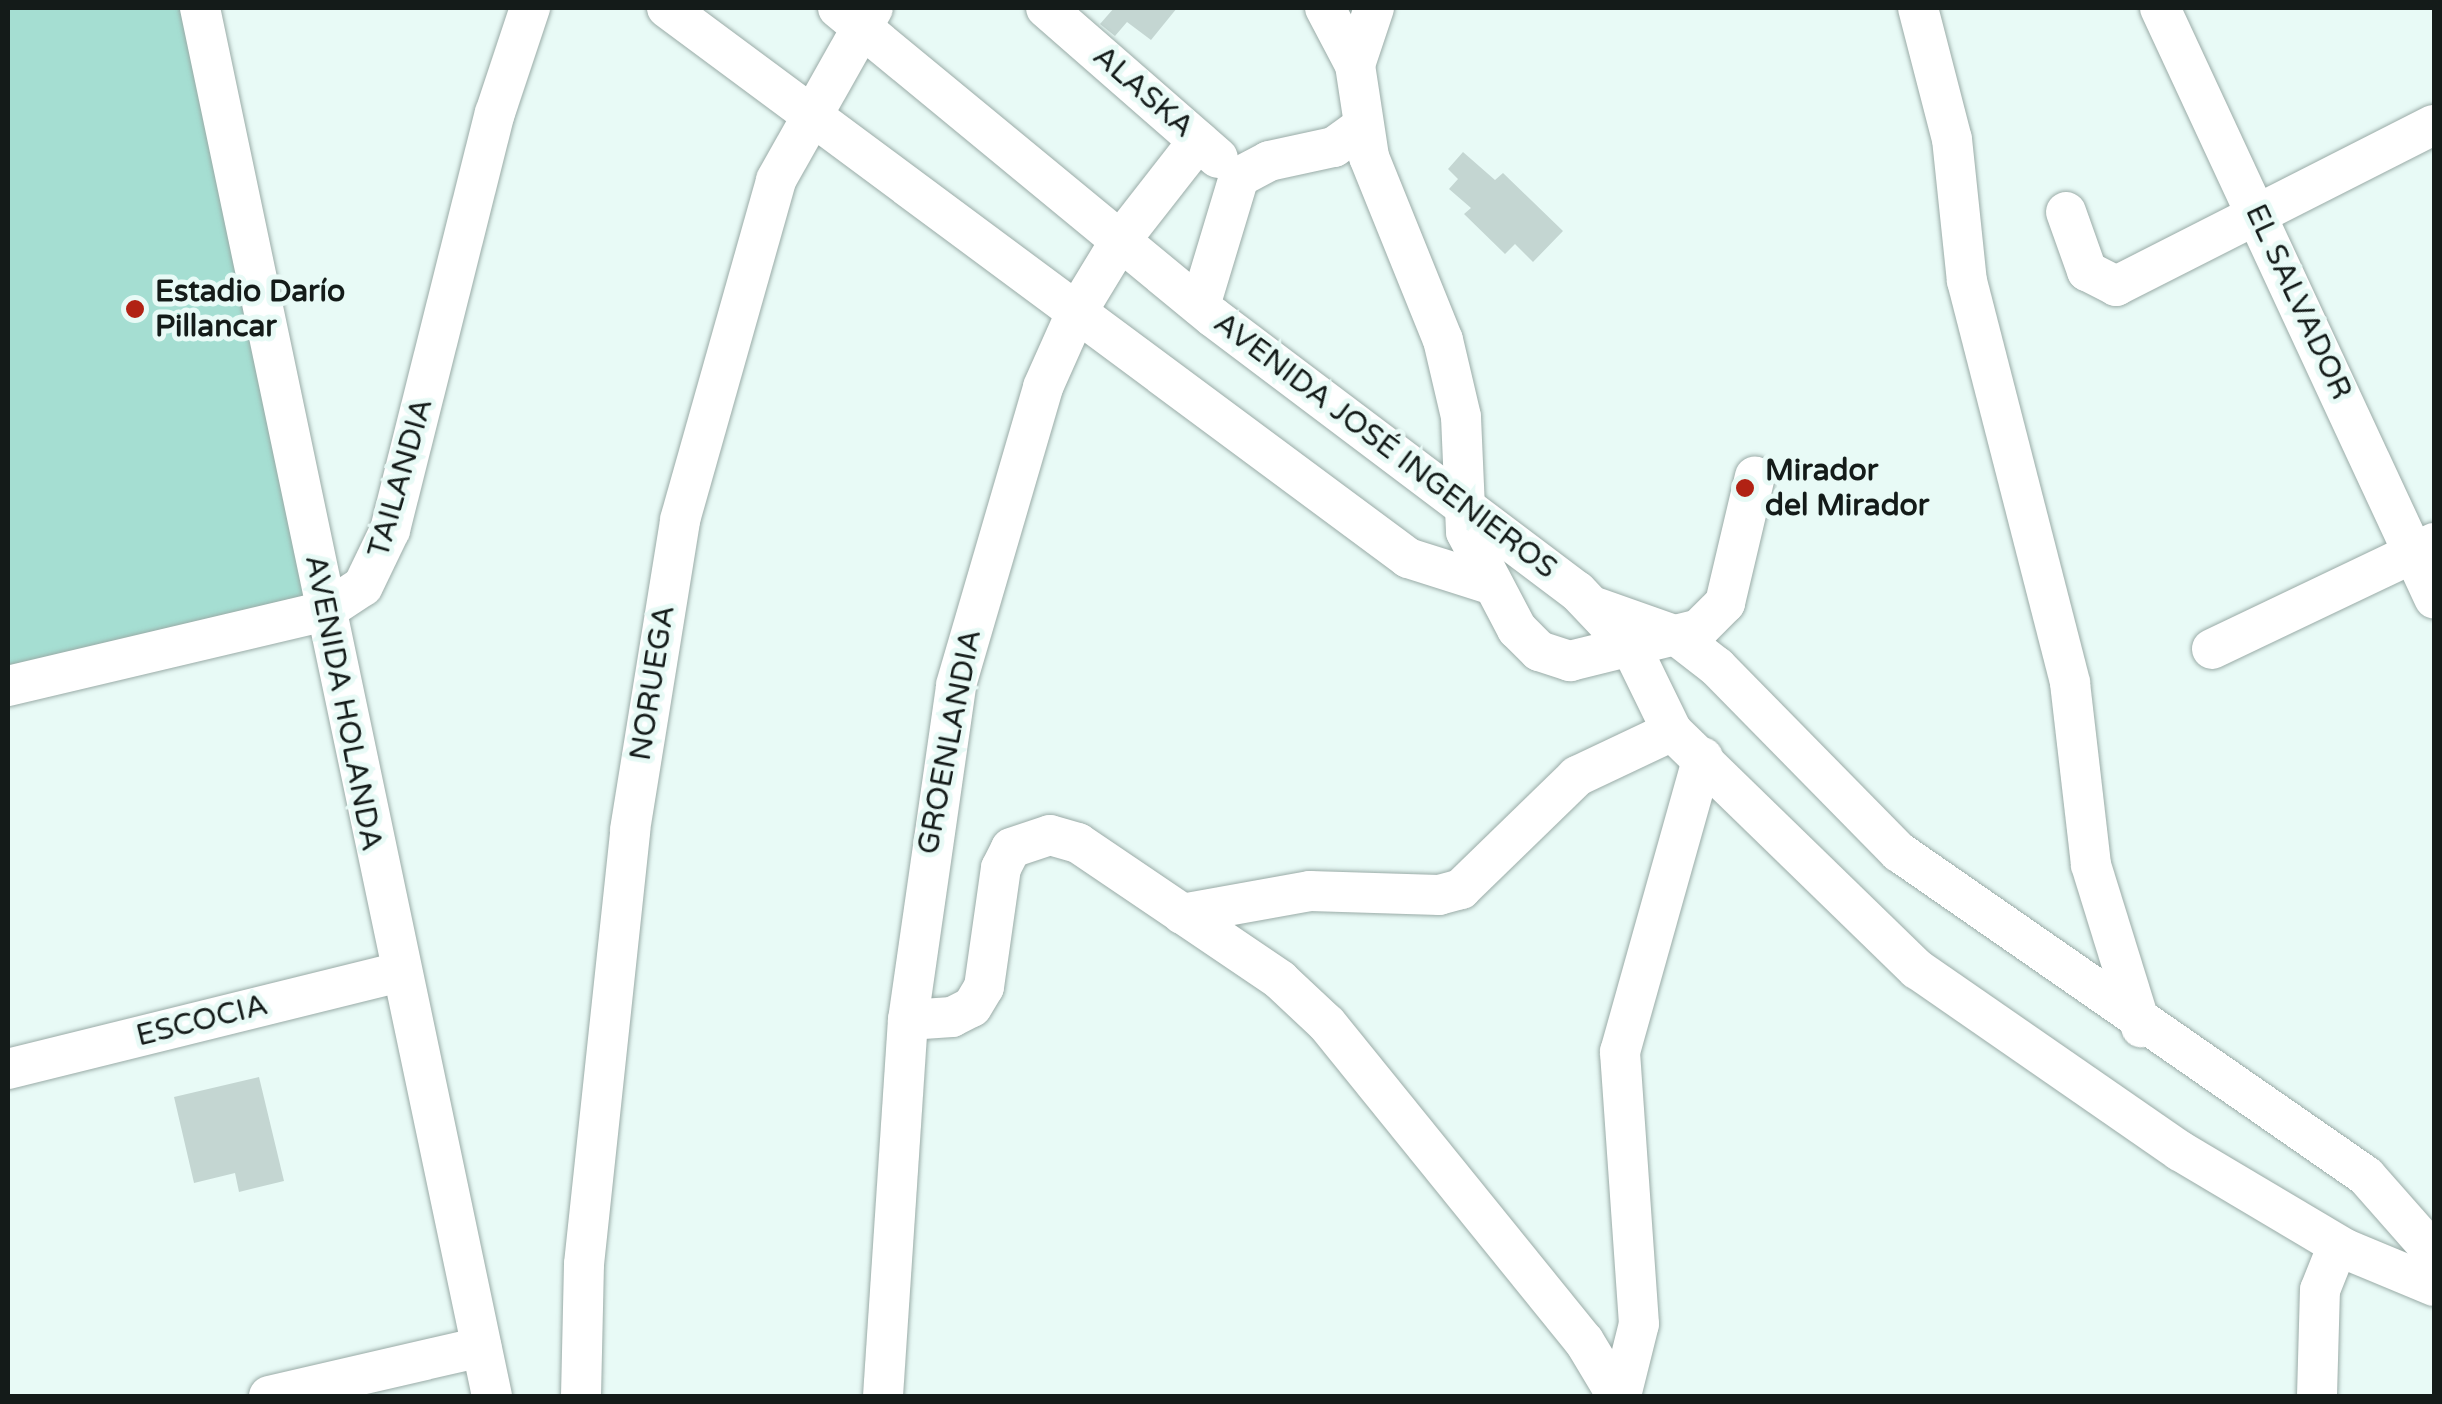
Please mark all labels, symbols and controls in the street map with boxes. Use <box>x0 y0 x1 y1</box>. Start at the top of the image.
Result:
street label: ALASKA <box>1085 38 1201 146</box>
street label: EL SALVADOR <box>2237 199 2359 405</box>
place label: Estadio Darío Pillancar <box>155 274 345 344</box>
marker: Estadio Darío Pillancar <box>124 298 146 320</box>
street label: AVENIDA JOSÉ INGENIEROS <box>1206 305 1564 587</box>
street label: TAILANDIA <box>361 394 441 562</box>
place label: Mirador del Mirador <box>1765 453 1929 524</box>
marker: Mirador del Mirador <box>1734 477 1756 499</box>
street label: AVENIDA HOLANDA <box>297 552 389 854</box>
street label: NORUEGA <box>623 603 683 763</box>
street label: GROENLANDIA <box>911 627 989 857</box>
street label: ESCOCIA <box>133 987 271 1055</box>

